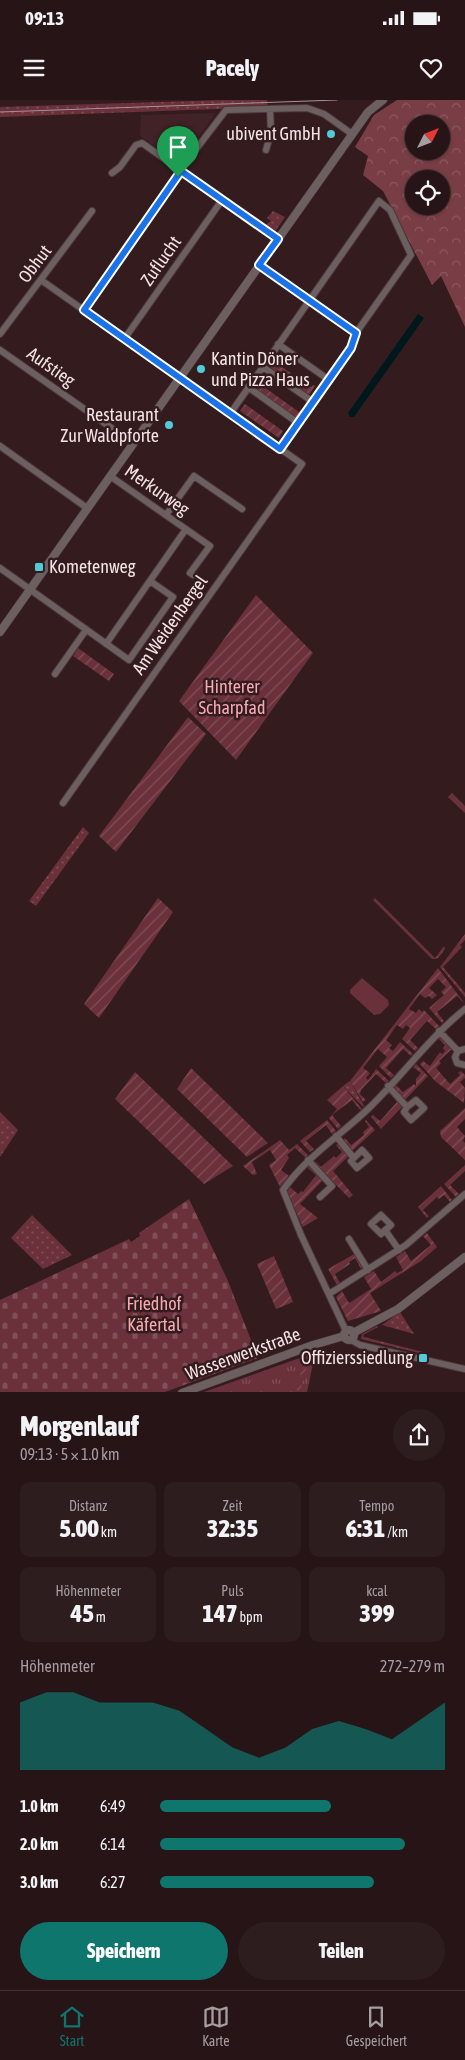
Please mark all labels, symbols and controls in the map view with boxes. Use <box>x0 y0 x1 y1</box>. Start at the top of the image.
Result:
text: 09:13 <box>25 7 64 29</box>
icon: menu <box>20 54 48 82</box>
icon: heart <box>417 54 445 82</box>
text: Pacely <box>206 55 259 81</box>
north arrow <box>405 115 450 160</box>
map controls <box>405 115 450 215</box>
place label: ubivent GmbH <box>226 123 321 144</box>
pin <box>157 126 199 177</box>
marker: ubivent GmbH <box>325 128 337 140</box>
icon: arrive <box>164 133 192 161</box>
button: locate <box>405 170 450 215</box>
street label: Zuflucht <box>136 232 185 290</box>
street label: Obhut <box>14 241 56 287</box>
street label: Aufstieg <box>23 342 80 391</box>
place label: Kantin Döner und Pizza Haus <box>211 348 310 390</box>
marker: Kantin Döner und Pizza Haus <box>195 363 207 375</box>
place label: Restaurant Zur Waldpforte <box>60 404 159 446</box>
marker: Restaurant Zur Waldpforte <box>163 419 175 431</box>
street label: Merkurweg <box>121 460 194 520</box>
place label: Kometenweg <box>49 556 136 577</box>
marker: Kometenweg <box>33 561 45 573</box>
street label: Am Weidenbergel <box>128 571 212 678</box>
park label: Hinterer Scharpfad <box>198 676 266 718</box>
park label: Friedhof Käfertal <box>126 1293 182 1335</box>
street label: Wasserwerkstraße <box>183 1323 303 1384</box>
place label: Offizierssiedlung <box>301 1347 413 1368</box>
marker: Offizierssiedlung <box>417 1352 429 1364</box>
button: share <box>393 1409 445 1461</box>
text: Morgenlauf <box>20 1410 139 1442</box>
text: 09:13 · 5 × 1.0 km <box>20 1445 120 1463</box>
text: Distanz <box>69 1498 107 1514</box>
text: Zeit <box>223 1498 242 1514</box>
text: Tempo <box>359 1498 394 1514</box>
text: 5.00 <box>59 1514 99 1542</box>
text: 32:35 <box>207 1514 258 1542</box>
text: 6:31 <box>346 1514 385 1542</box>
text: km <box>99 1524 117 1540</box>
text: /km <box>385 1524 408 1540</box>
text: Höhenmeter <box>55 1583 121 1599</box>
text: Puls <box>221 1583 244 1599</box>
text: kcal <box>366 1583 387 1599</box>
text: 45 <box>70 1599 94 1627</box>
text: 147 <box>202 1599 237 1627</box>
text: 399 <box>359 1599 394 1627</box>
text: m <box>94 1609 106 1625</box>
text: bpm <box>237 1609 263 1625</box>
text: Höhenmeter <box>20 1657 95 1675</box>
text: 272–279 m <box>380 1657 445 1675</box>
text: 1.0 km <box>20 1797 59 1815</box>
text: 6:49 <box>100 1797 125 1815</box>
text: 2.0 km <box>20 1835 59 1853</box>
text: 6:14 <box>100 1835 125 1853</box>
text: 3.0 km <box>20 1873 59 1891</box>
text: 6:27 <box>100 1873 125 1891</box>
button: Speichern <box>20 1922 228 1980</box>
button: Teilen <box>238 1922 445 1980</box>
tab: Start <box>58 2003 86 2049</box>
tab: Karte <box>202 2003 230 2049</box>
tab: Gespeichert <box>346 2003 407 2049</box>

